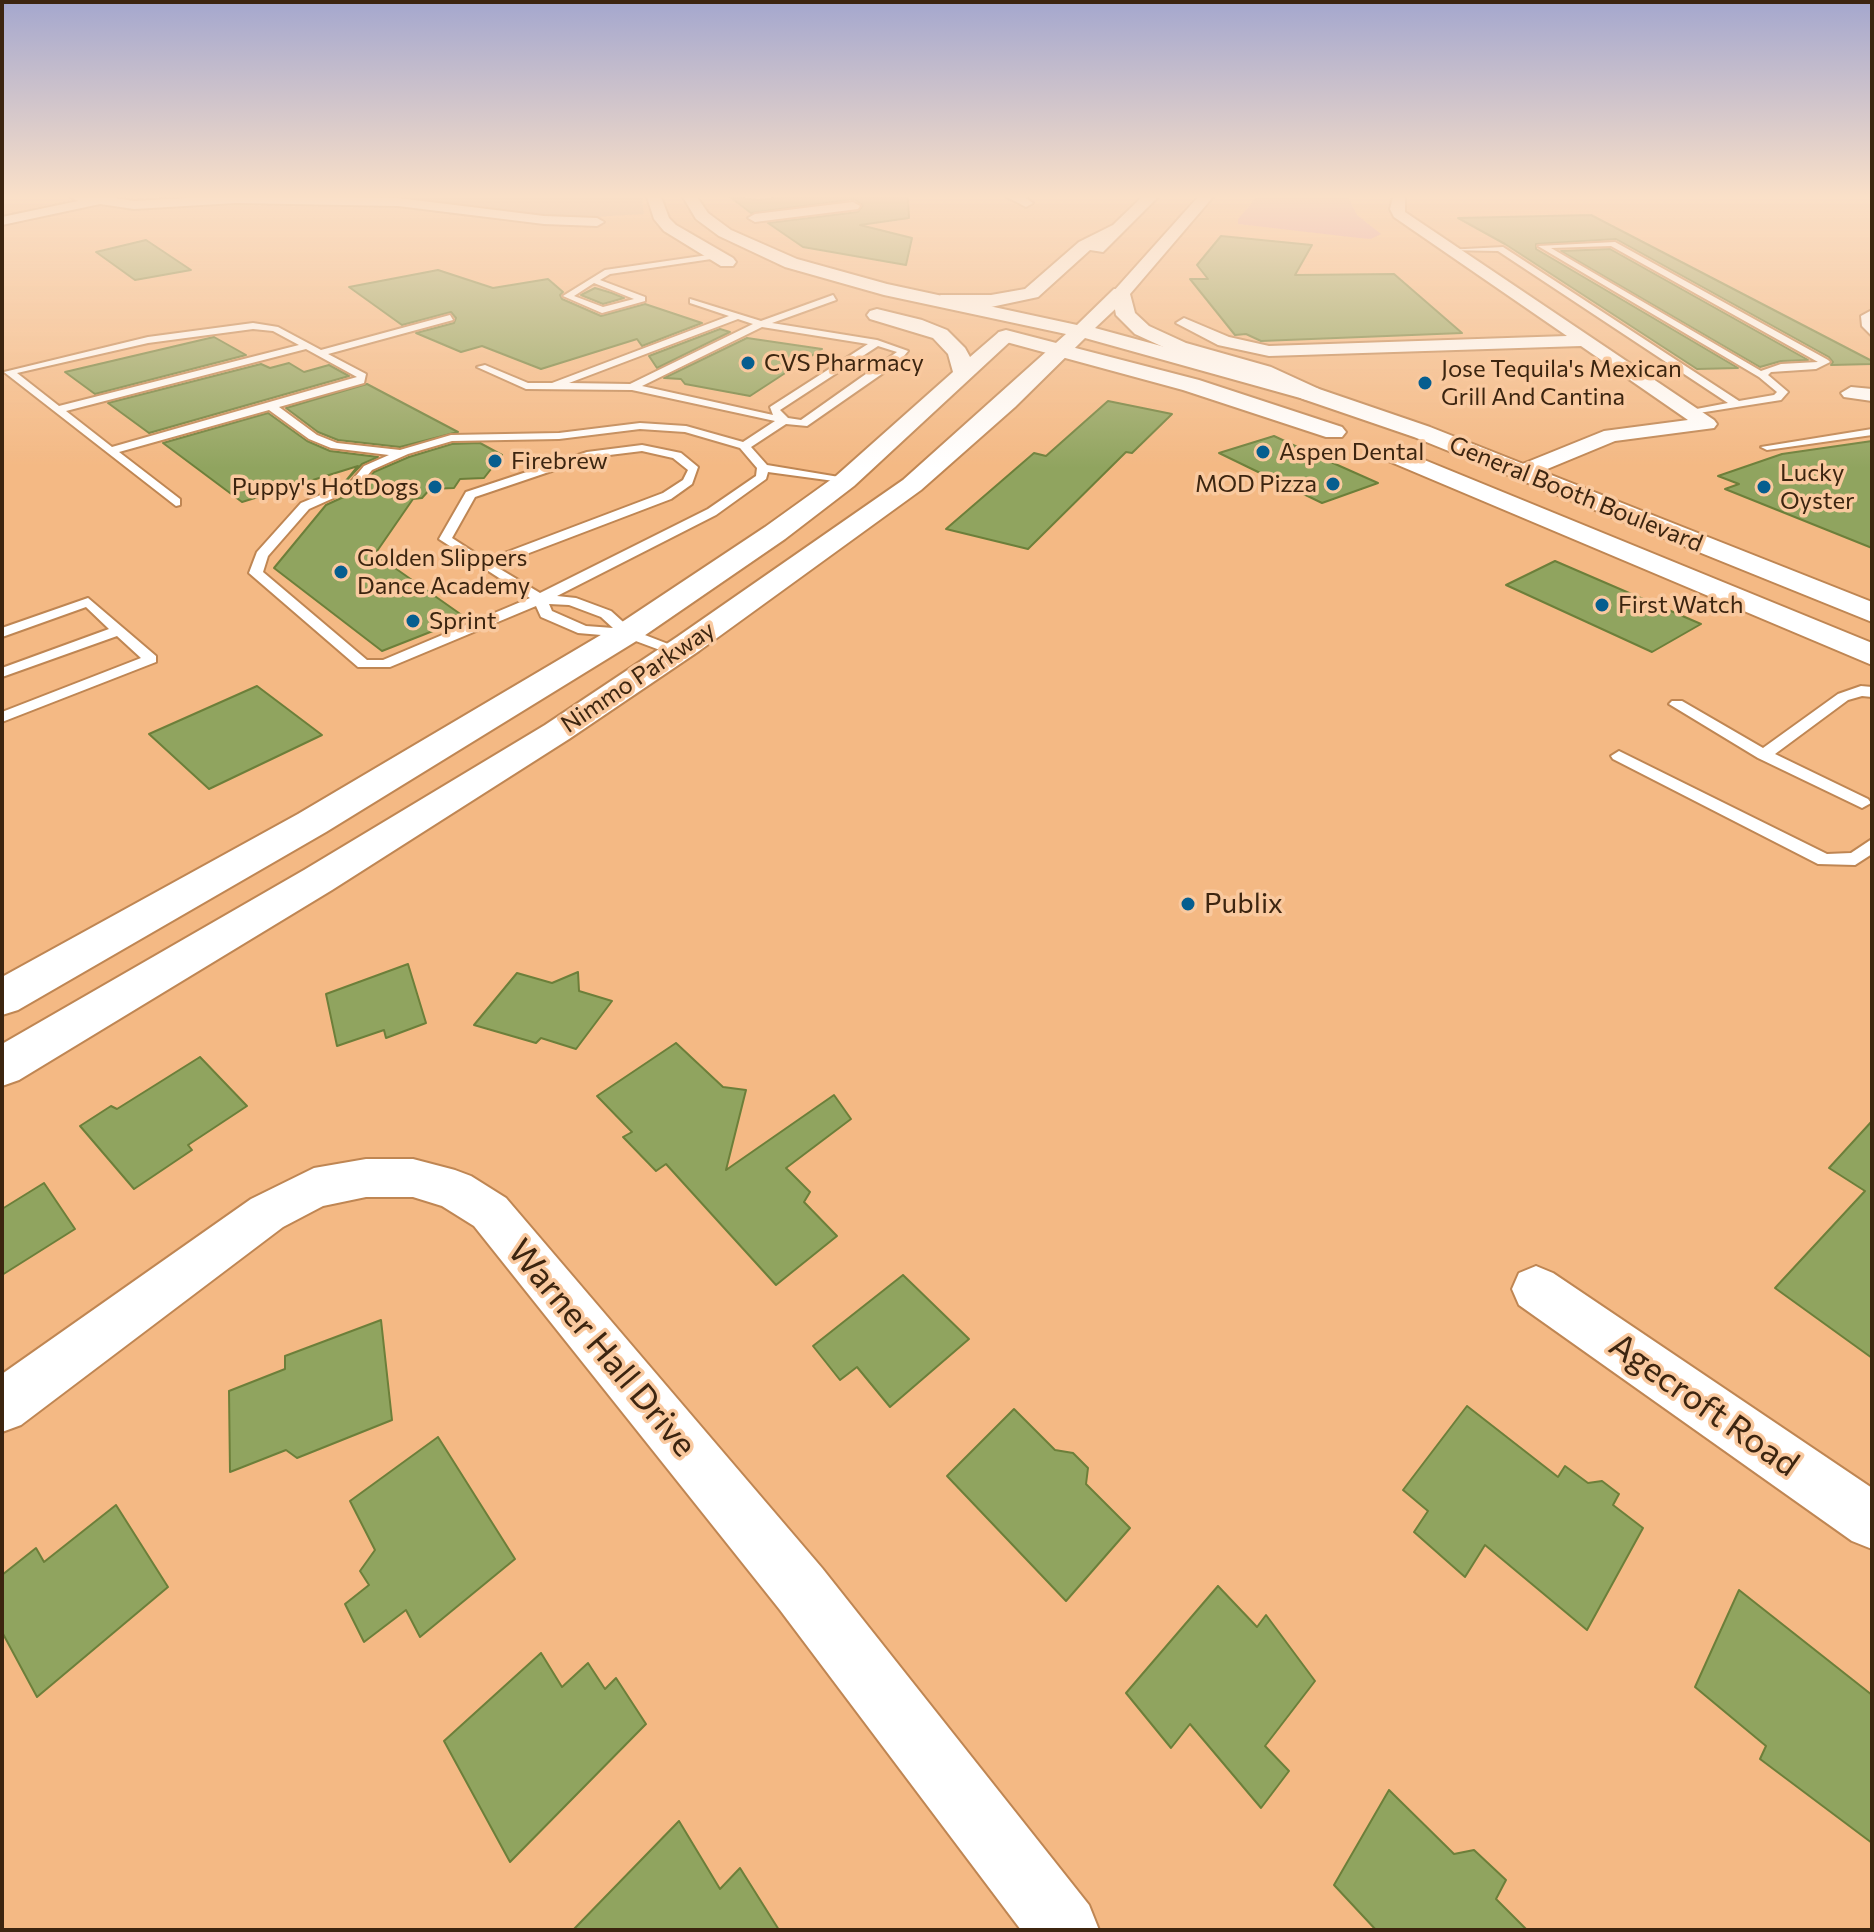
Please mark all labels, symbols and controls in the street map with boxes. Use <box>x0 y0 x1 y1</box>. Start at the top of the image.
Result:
place label: CVS Pharmacy <box>764 349 924 377</box>
marker: CVS Pharmacy <box>739 354 757 372</box>
place label: Jose Tequila's Mexican Grill And Cantina <box>1441 355 1682 411</box>
marker: Jose Tequila's Mexican Grill And Cantina <box>1416 374 1434 392</box>
street label: General Booth Boulevard <box>1445 430 1707 558</box>
place label: Aspen Dental <box>1279 438 1424 466</box>
marker: Aspen Dental <box>1254 443 1272 461</box>
place label: Firebrew <box>511 447 608 475</box>
marker: Firebrew <box>486 452 504 470</box>
place label: Lucky Oyster <box>1780 459 1855 515</box>
place label: MOD Pizza <box>1195 470 1317 498</box>
place label: Puppy's HotDogs <box>232 473 419 501</box>
marker: MOD Pizza <box>1324 475 1342 493</box>
marker: Puppy's HotDogs <box>426 478 444 496</box>
marker: Lucky Oyster <box>1755 478 1773 496</box>
place label: Golden Slippers Dance Academy <box>357 544 530 600</box>
marker: Golden Slippers Dance Academy <box>332 563 350 581</box>
place label: First Watch <box>1618 591 1743 619</box>
marker: First Watch <box>1593 596 1611 614</box>
place label: Sprint <box>429 607 497 635</box>
marker: Sprint <box>404 612 422 630</box>
street label: Nimmo Parkway <box>556 615 720 739</box>
place label: Publix <box>1204 887 1283 921</box>
marker: Publix <box>1179 895 1197 913</box>
street label: Warner Hall Drive <box>499 1231 705 1465</box>
street label: Agecroft Road <box>1601 1325 1807 1485</box>

